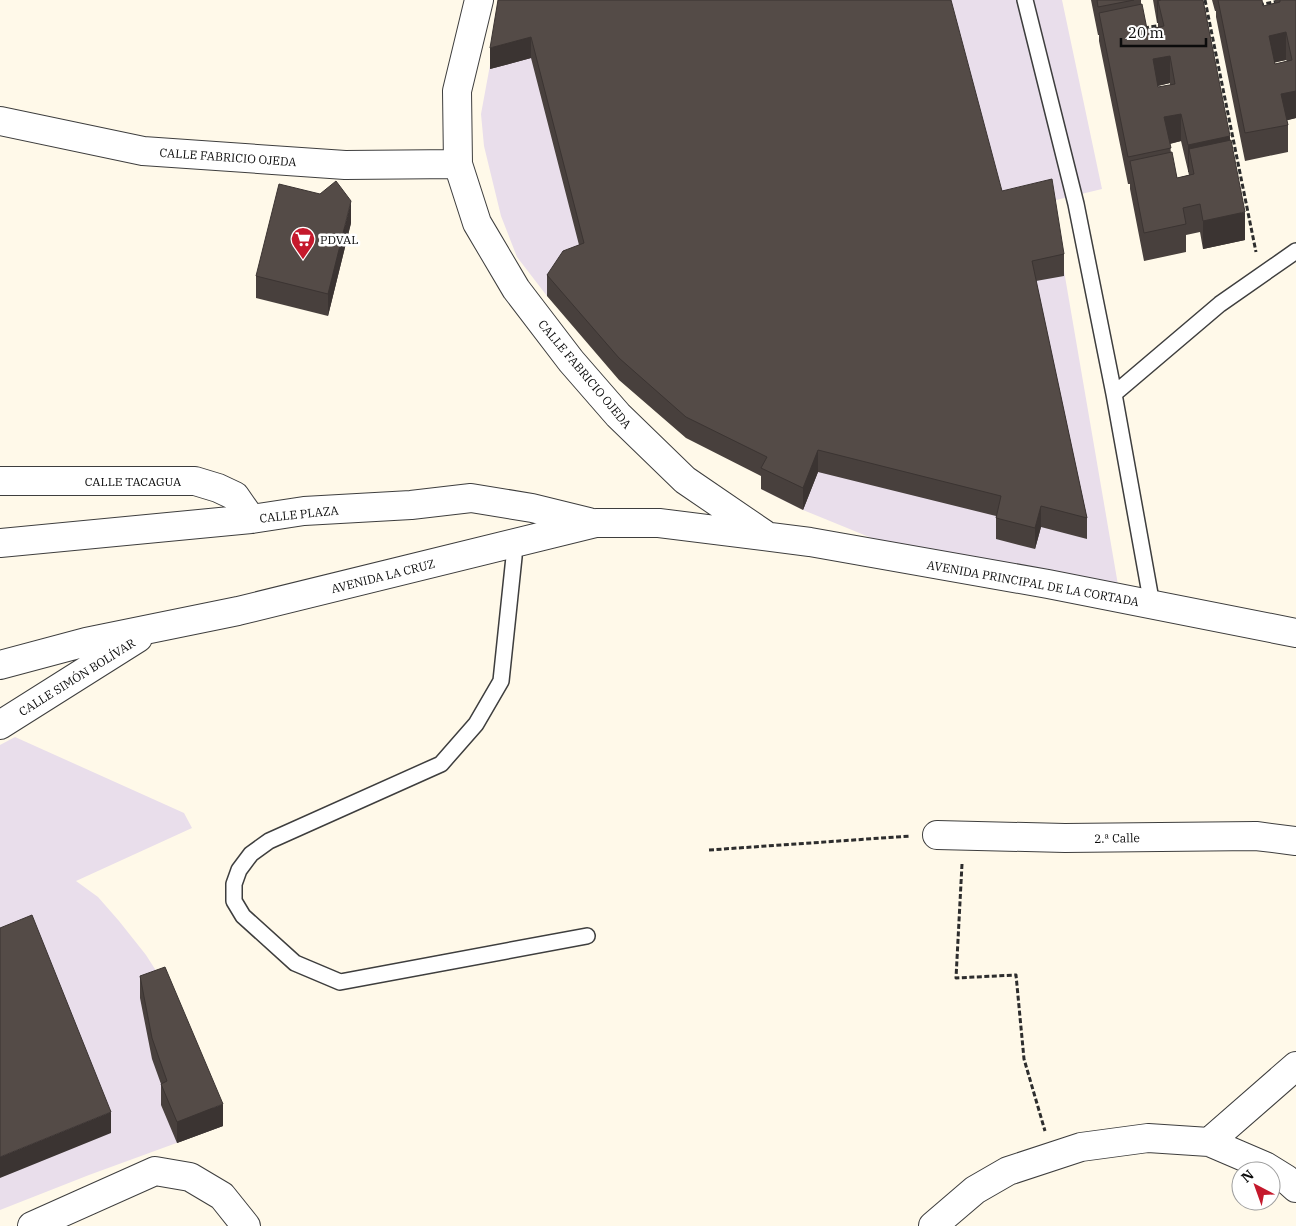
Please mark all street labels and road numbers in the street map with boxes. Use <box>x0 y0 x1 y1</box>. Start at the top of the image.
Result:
street label: CALLE FABRICIO OJEDA <box>159 145 298 169</box>
street label: CALLE FABRICIO OJEDA <box>535 317 635 432</box>
street label: CALLE TACAGUA <box>85 474 182 489</box>
street label: CALLE PLAZA <box>259 502 340 526</box>
street label: AVENIDA LA CRUZ <box>330 556 436 596</box>
street label: AVENIDA PRINCIPAL DE LA CORTADA <box>926 557 1141 609</box>
street label: CALLE SIMÓN BOLÍVAR <box>16 635 138 719</box>
street label: 2.ª Calle <box>1094 830 1140 846</box>

